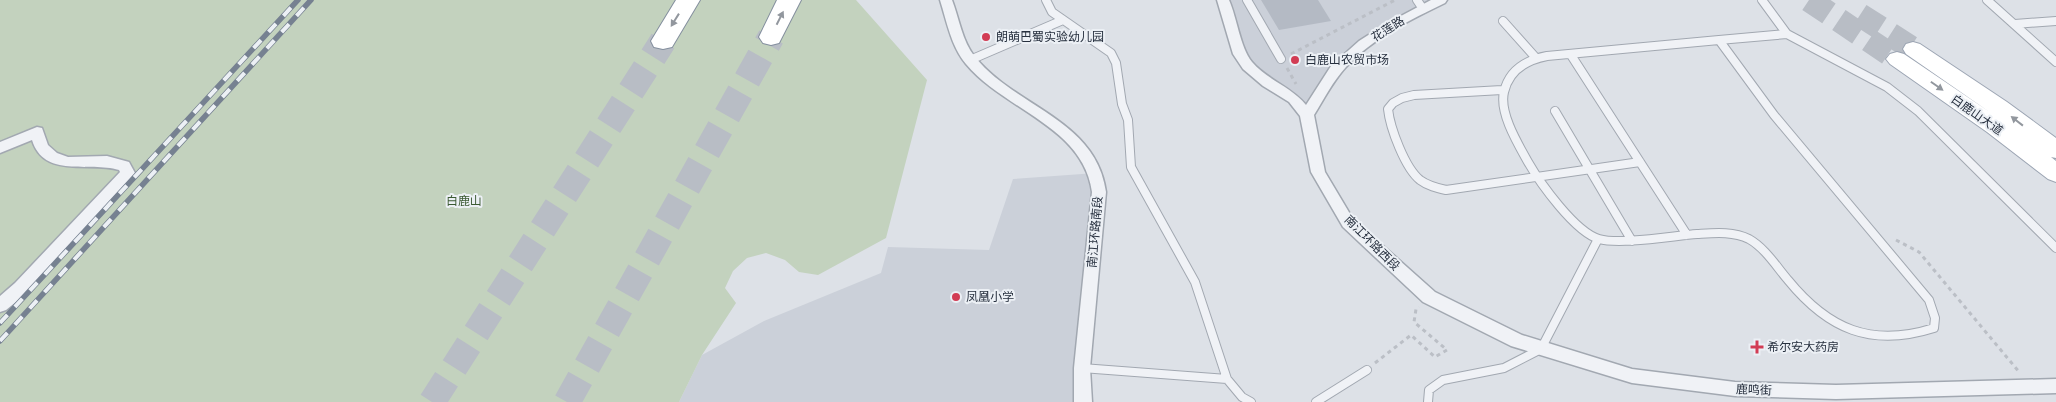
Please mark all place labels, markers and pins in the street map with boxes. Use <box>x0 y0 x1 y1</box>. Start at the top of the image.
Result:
place label: 朗萌巴蜀实验幼儿园 <box>996 29 1104 46</box>
marker: 朗萌巴蜀实验幼儿园 <box>980 31 992 43</box>
place label: 白鹿山农贸市场 <box>1305 52 1389 69</box>
marker: 白鹿山农贸市场 <box>1289 54 1301 66</box>
place label: 凤凰小学 <box>966 289 1014 306</box>
marker: 凤凰小学 <box>950 291 962 303</box>
place label: 希尔安大药房 <box>1767 339 1839 356</box>
marker: 希尔安大药房 <box>1751 341 1763 353</box>

